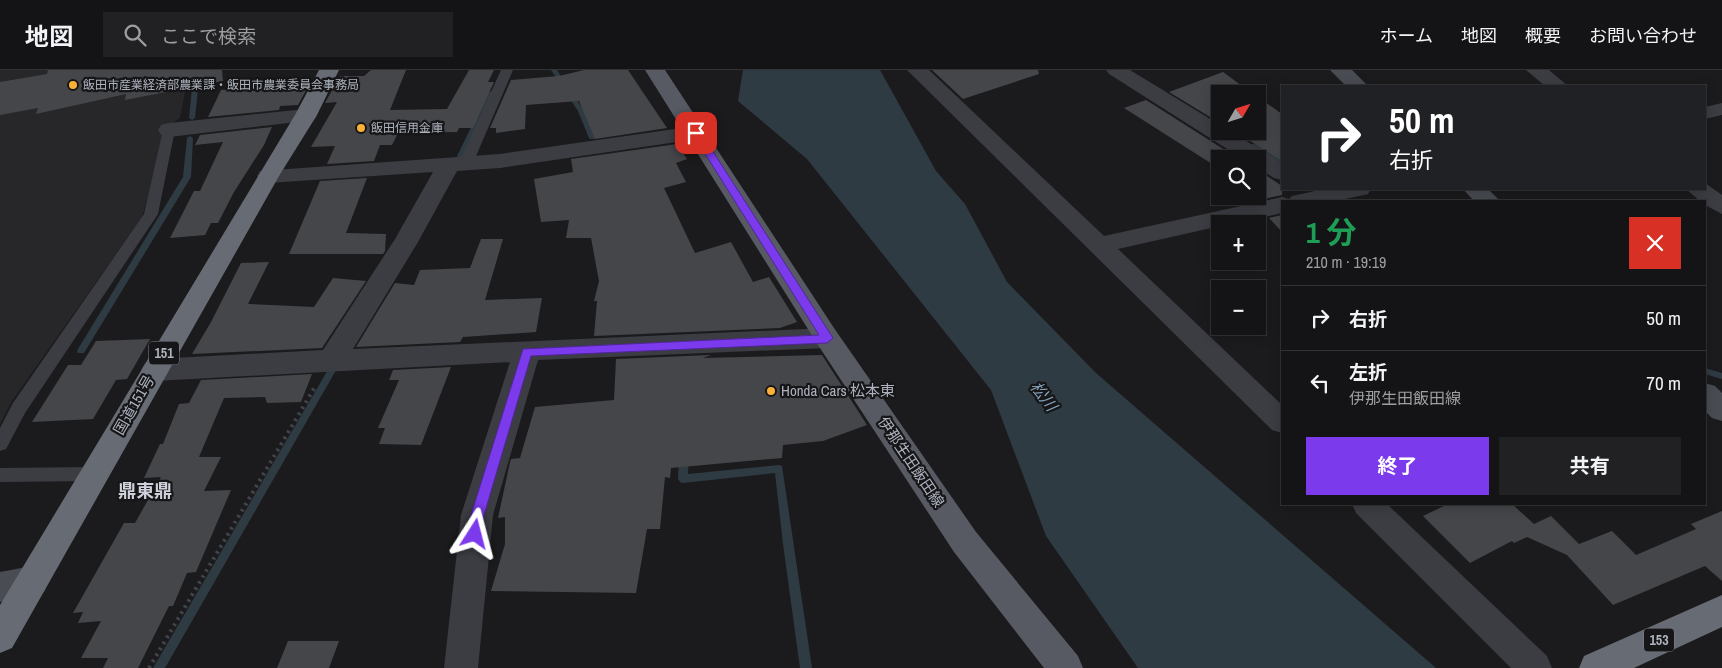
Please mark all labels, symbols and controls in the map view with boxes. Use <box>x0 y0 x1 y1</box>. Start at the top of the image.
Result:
search box <box>103 12 453 57</box>
text: 地図 <box>25 20 73 52</box>
icon: search <box>121 21 149 49</box>
text: ここで検索 <box>161 23 256 49</box>
text: ホーム <box>1380 23 1433 48</box>
text: 地図 <box>1461 23 1497 48</box>
text: 概要 <box>1525 23 1561 48</box>
text: お問い合わせ <box>1589 23 1697 48</box>
place label: 飯田市産業経済部農業課・飯田市農業委員会事務局 <box>83 77 359 93</box>
marker: 飯田市産業経済部農業課・飯田市農業委員会事務局 <box>67 79 79 91</box>
north arrow <box>1211 85 1266 140</box>
map controls <box>1211 85 1266 335</box>
text: 50 m <box>1389 97 1454 144</box>
icon: right <box>1306 105 1371 170</box>
pin <box>675 112 717 154</box>
icon: arrive <box>682 119 710 147</box>
place label: 飯田信用金庫 <box>371 120 443 136</box>
marker: 飯田信用金庫 <box>355 122 367 134</box>
text: 右折 <box>1389 145 1433 175</box>
button: search <box>1211 150 1266 205</box>
text: 1 分 <box>1306 212 1357 252</box>
button: + <box>1211 215 1266 270</box>
button: close <box>1629 217 1681 269</box>
text: 210 m · 19:19 <box>1306 251 1386 273</box>
button: − <box>1211 280 1266 335</box>
icon: right <box>1306 304 1334 332</box>
text: 50 m <box>1646 305 1681 331</box>
text: 右折 <box>1349 306 1387 332</box>
road number: 151 <box>149 342 179 364</box>
text: 左折 <box>1349 359 1387 385</box>
icon: left <box>1306 369 1334 397</box>
text: 70 m <box>1646 370 1681 396</box>
street label: 国道151号 <box>108 371 159 438</box>
water label: 松川 <box>1026 377 1064 417</box>
place label: Honda Cars 松本東 <box>781 380 895 401</box>
marker: Honda Cars 松本東 <box>765 385 777 397</box>
text: 伊那生田飯田線 <box>1349 387 1461 409</box>
street label: 伊那生田飯田線 <box>873 412 949 511</box>
button: 終了 <box>1306 437 1489 495</box>
button: 共有 <box>1499 437 1681 495</box>
district label: 鼎東鼎 <box>118 478 172 503</box>
position arrow <box>448 507 500 559</box>
road number: 153 <box>1644 628 1674 652</box>

